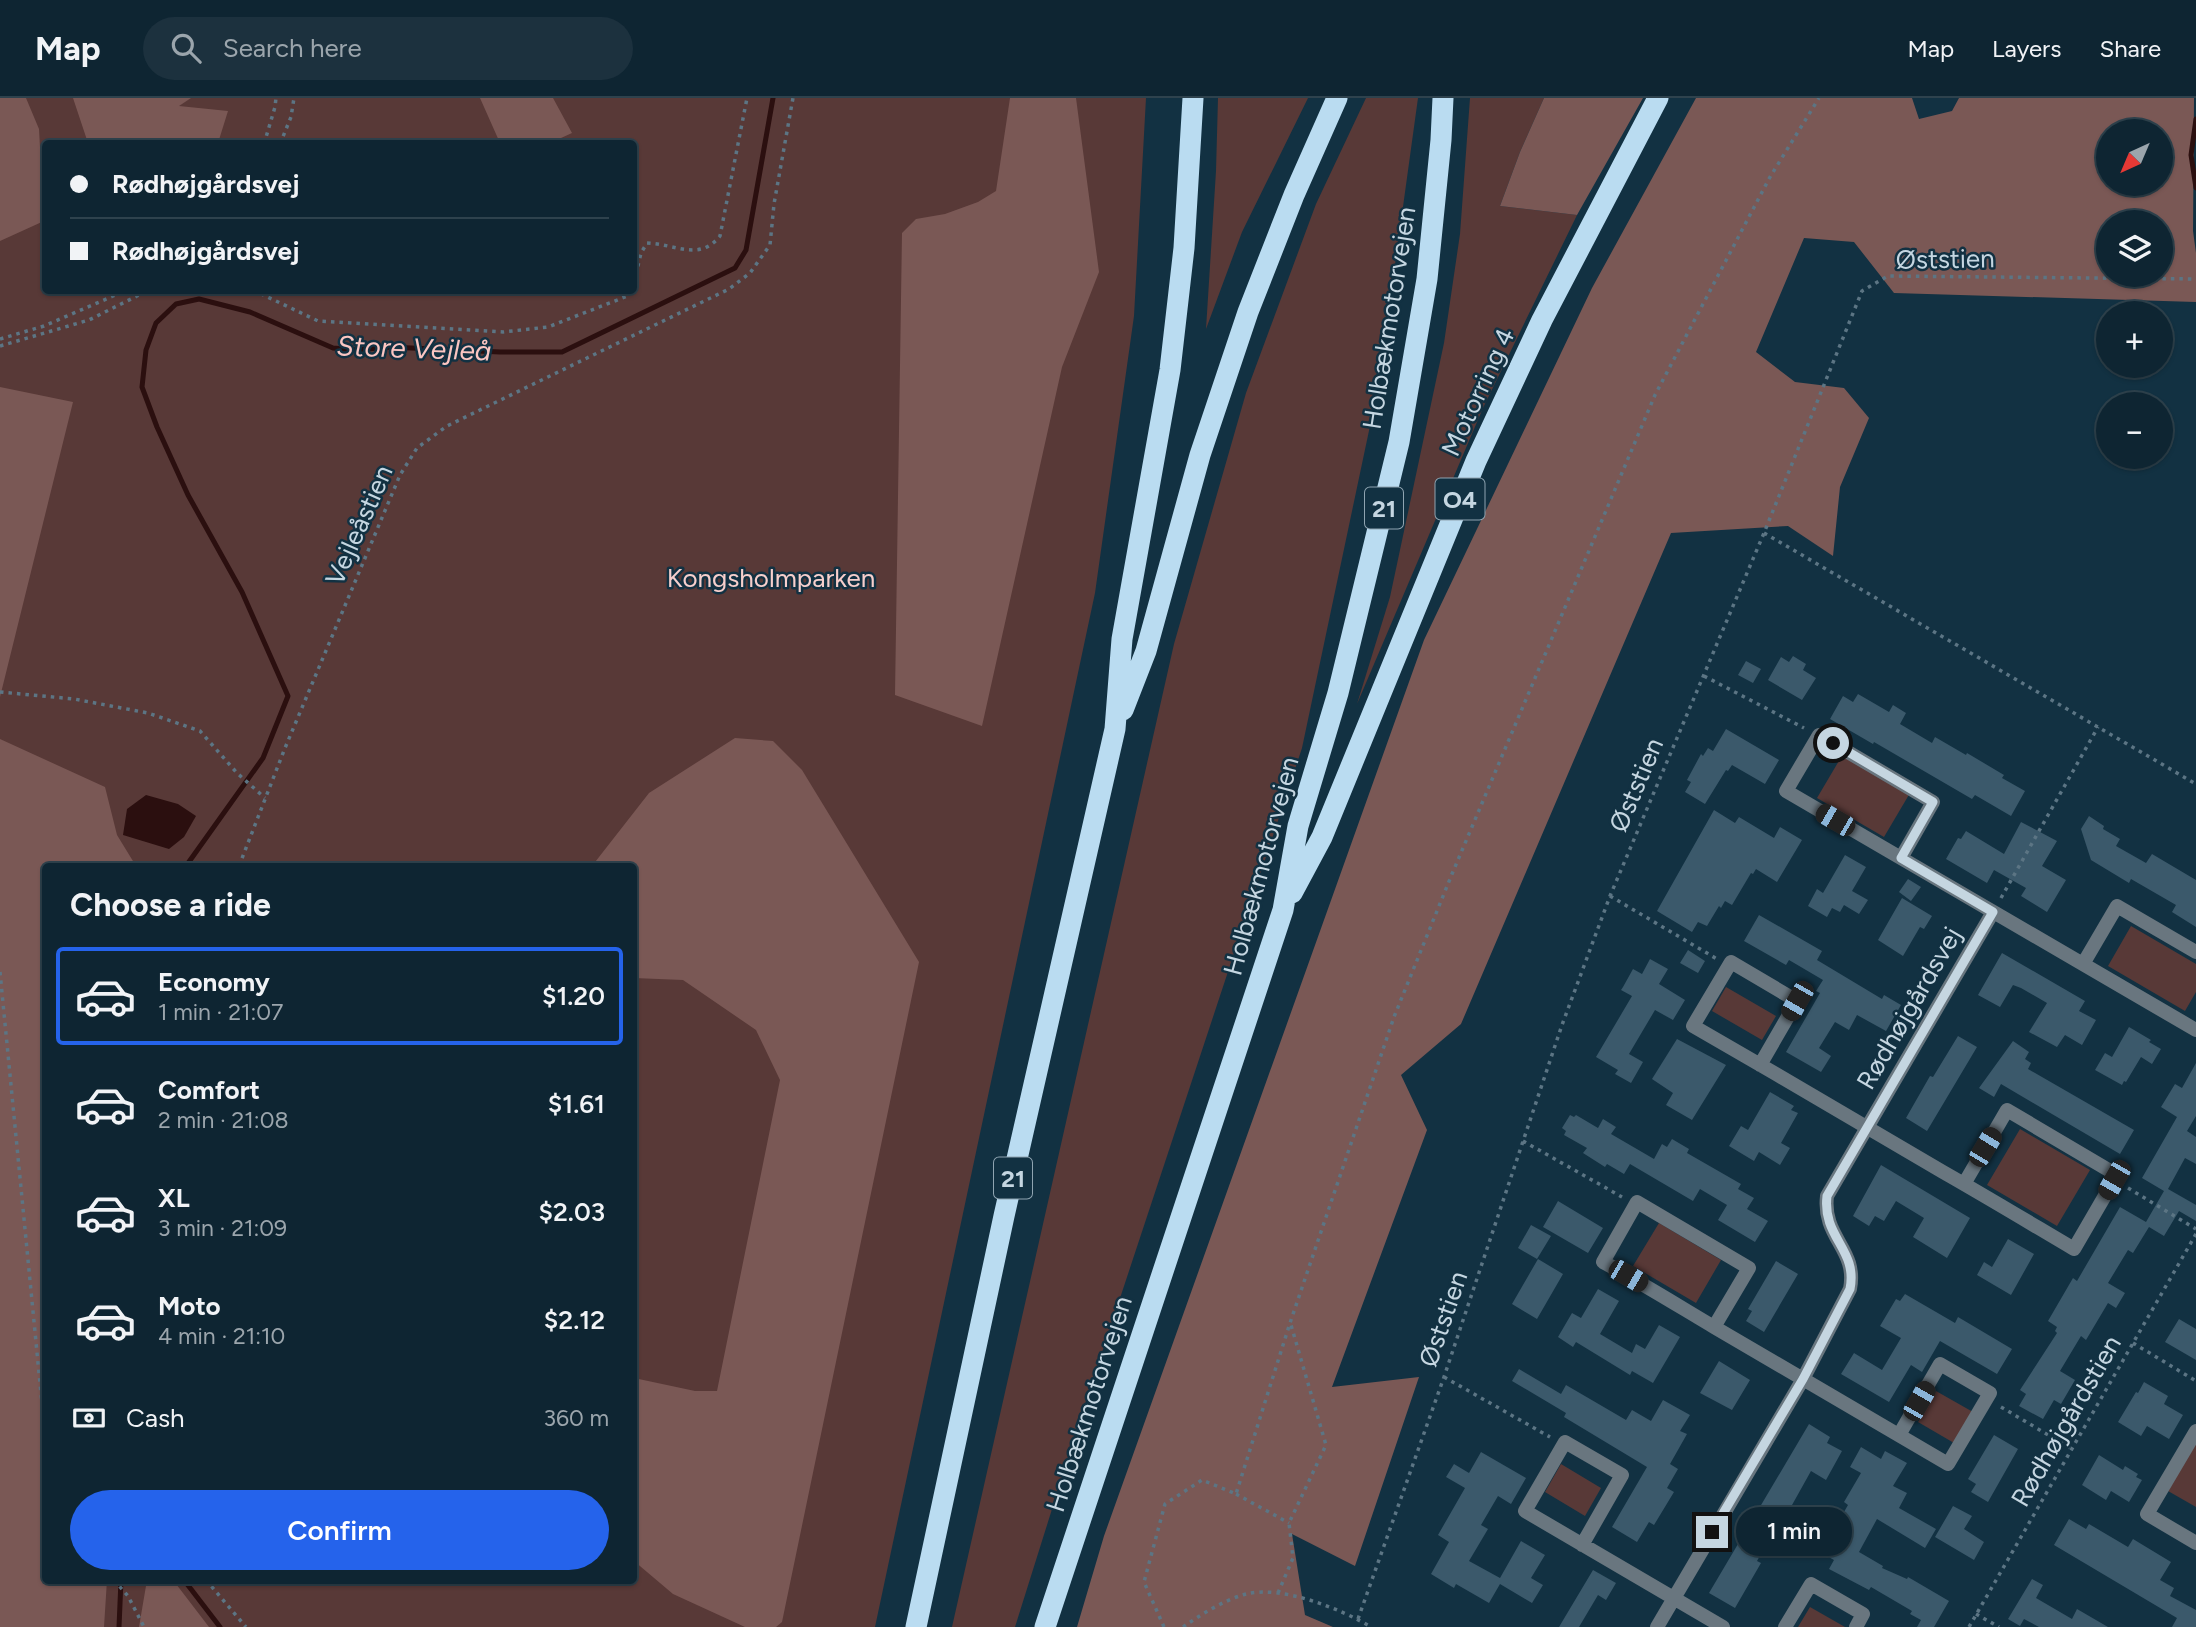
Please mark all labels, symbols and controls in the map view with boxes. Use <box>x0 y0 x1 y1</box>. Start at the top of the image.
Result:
search box <box>143 17 633 80</box>
text: Map <box>35 29 101 68</box>
icon: search <box>167 29 205 67</box>
text: Search here <box>223 32 362 64</box>
text: Map <box>1907 34 1954 63</box>
text: Layers <box>1992 34 2061 63</box>
text: Share <box>2099 34 2161 63</box>
north arrow <box>2096 119 2174 196</box>
map controls <box>2096 119 2173 469</box>
text: Rødhøjgårdsvej <box>112 168 300 200</box>
street label: Holbækmotorvejen <box>1356 204 1422 432</box>
button: layers <box>2096 210 2173 287</box>
text: Rødhøjgårdsvej <box>112 235 300 267</box>
street label: Øststien <box>1895 242 1995 276</box>
button: + <box>2096 301 2173 378</box>
street label: Motorring 4 <box>1434 323 1522 461</box>
water label: Store Vejleå <box>336 328 492 368</box>
button: − <box>2096 392 2173 469</box>
street label: Vejleåstien <box>318 460 400 590</box>
road number: O4 <box>1436 478 1484 520</box>
road number: 21 <box>1365 488 1403 528</box>
park label: Kongsholmparken <box>667 562 875 594</box>
route start <box>1817 727 1849 759</box>
street label: Øststien <box>1602 733 1670 837</box>
street label: Holbækmotorvejen <box>1216 753 1306 979</box>
car <box>1812 800 1859 840</box>
text: Choose a ride <box>70 886 271 924</box>
street label: Rødhøjgårdsvej <box>1850 921 1968 1095</box>
icon: car <box>74 965 137 1028</box>
text: Economy <box>158 966 270 998</box>
car <box>1778 978 1817 1024</box>
text: $1.20 <box>542 980 605 1012</box>
text: 1 min · 21:07 <box>158 998 283 1026</box>
icon: car <box>74 1073 137 1136</box>
text: Comfort <box>158 1074 260 1106</box>
text: $1.61 <box>548 1088 605 1120</box>
text: 2 min · 21:08 <box>158 1106 289 1134</box>
car <box>1966 1124 2005 1170</box>
car <box>2095 1157 2134 1203</box>
road number: 21 <box>994 1158 1032 1198</box>
icon: car <box>74 1181 137 1244</box>
text: XL <box>158 1182 190 1214</box>
text: $2.03 <box>539 1196 605 1228</box>
text: 3 min · 21:09 <box>158 1214 287 1242</box>
car <box>1605 1256 1652 1296</box>
street label: Øststien <box>1412 1267 1474 1371</box>
icon: car <box>74 1289 137 1352</box>
text: Moto <box>158 1290 221 1322</box>
street label: Holbækmotorvejen <box>1039 1292 1139 1516</box>
text: $2.12 <box>544 1304 605 1336</box>
text: 4 min · 21:10 <box>158 1322 285 1350</box>
street label: Rødhøjgårdstien <box>2004 1330 2128 1512</box>
car <box>1900 1378 1939 1424</box>
icon: cash <box>70 1399 108 1437</box>
text: Cash <box>126 1402 185 1434</box>
text: 360 m <box>543 1404 609 1432</box>
button: Confirm <box>70 1490 609 1570</box>
callout: 1 min <box>1736 1508 1852 1556</box>
route end <box>1696 1516 1728 1548</box>
text: 1 min <box>1767 1517 1821 1545</box>

